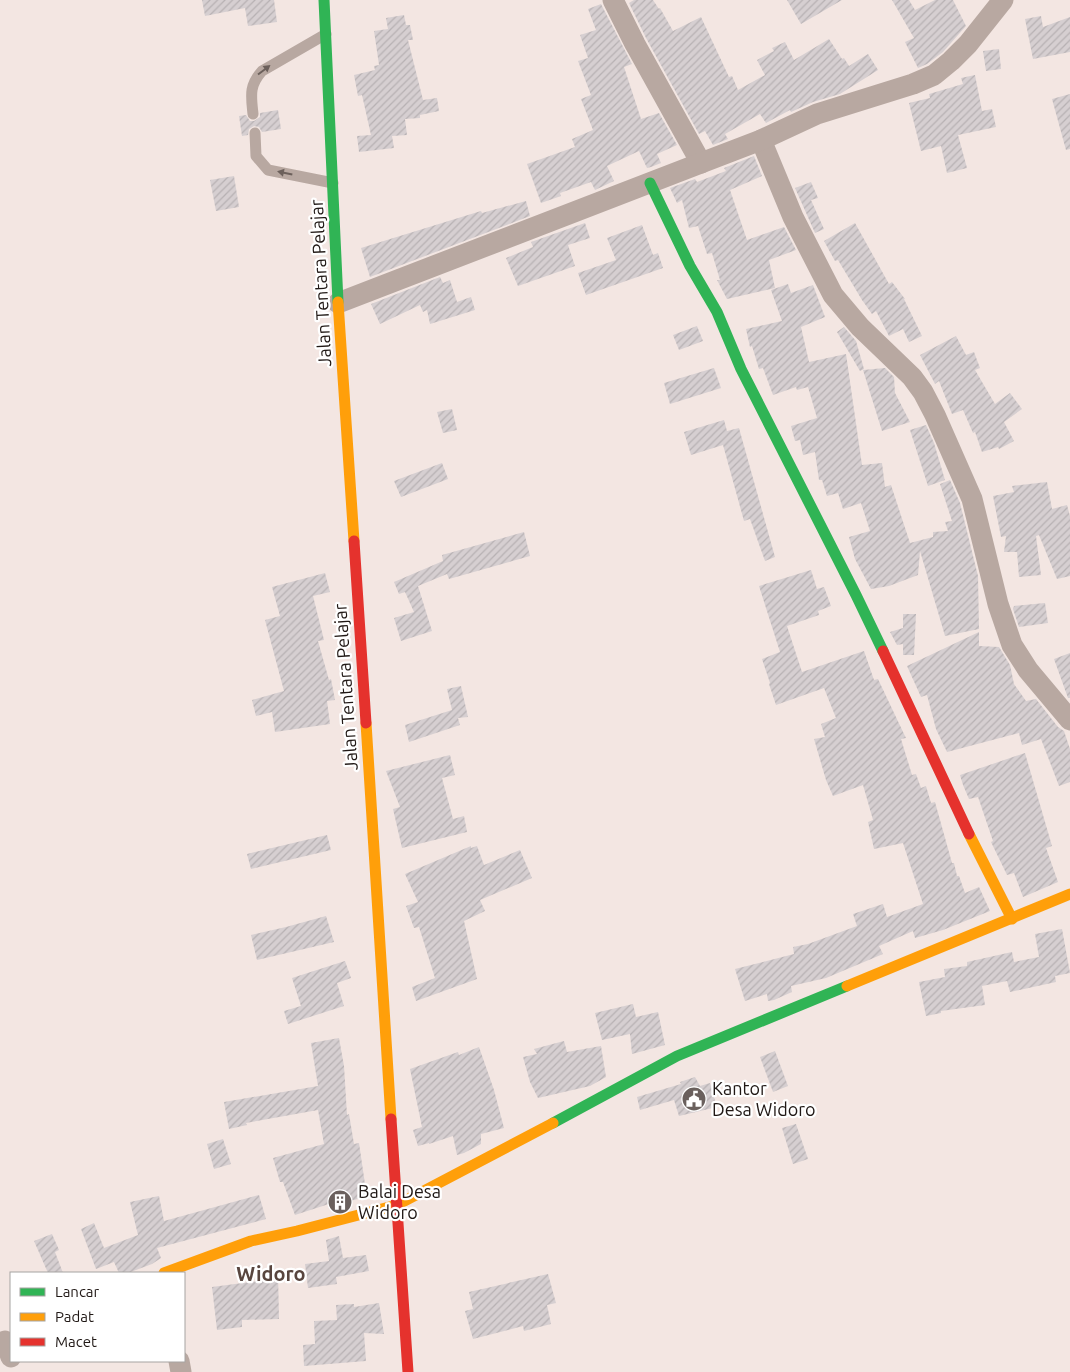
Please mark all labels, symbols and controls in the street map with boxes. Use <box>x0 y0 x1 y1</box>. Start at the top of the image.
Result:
one-way arrow <box>257 65 270 76</box>
one-way arrow <box>277 169 293 177</box>
street label: Jalan Tentara Pelajar <box>306 199 334 367</box>
street label: Jalan Tentara Pelajar <box>329 603 361 771</box>
place label: Kantor Desa Widoro <box>712 1078 816 1119</box>
public building icon: Kantor Desa Widoro <box>681 1086 707 1112</box>
place label: Balai Desa Widoro <box>358 1181 441 1222</box>
building icon: Balai Desa Widoro <box>327 1189 353 1215</box>
district label: Widoro <box>236 1262 306 1285</box>
legend <box>10 1272 185 1362</box>
text: Lancar <box>55 1283 100 1300</box>
text: Padat <box>55 1308 94 1325</box>
text: Macet <box>55 1333 97 1350</box>

